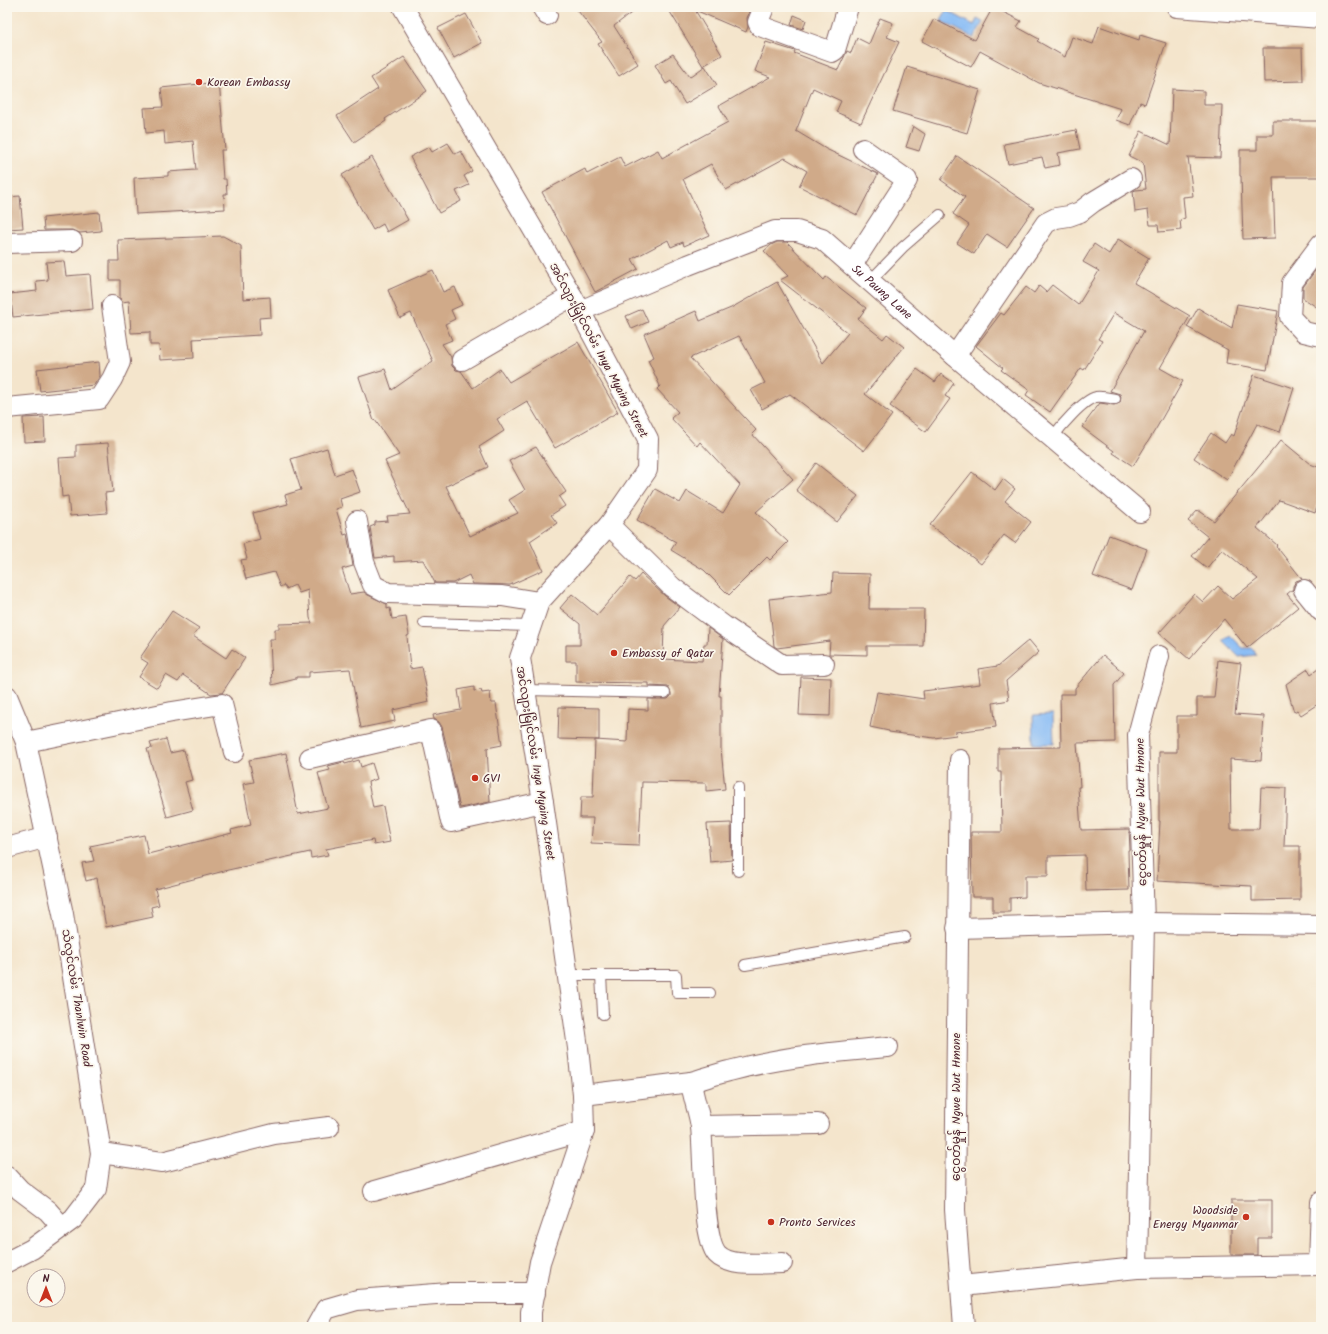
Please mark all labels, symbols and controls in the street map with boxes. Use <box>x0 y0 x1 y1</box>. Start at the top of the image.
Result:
place label: Korean Embassy <box>207 73 290 92</box>
marker: Korean Embassy <box>194 77 204 87</box>
street label: အင်လျားမြိုင်လမ်း Inya Myaing Street <box>544 259 653 442</box>
street label: Su Paung Lane <box>847 260 917 325</box>
place label: Embassy of Qatar <box>622 644 715 663</box>
marker: Embassy of Qatar <box>609 648 619 658</box>
street label: အင်လျားမြိုင်လမ်း Inya Myaing Street <box>511 665 560 862</box>
street label: ငွေဝတ်မှုန် Ngwe Wut Hmone <box>1131 737 1152 886</box>
place label: GVI <box>483 769 501 788</box>
marker: GVI <box>470 773 480 783</box>
street label: သံလွင်လမ်း Thanlwin Road <box>56 928 97 1069</box>
street label: ငွေဝတ်မှုန် Ngwe Wut Hmone <box>947 1032 966 1181</box>
place label: Woodside Energy Myanmar <box>1153 1201 1239 1234</box>
marker: Woodside Energy Myanmar <box>1241 1212 1251 1222</box>
place label: Pronto Services <box>779 1213 856 1232</box>
marker: Pronto Services <box>766 1217 776 1227</box>
north arrow <box>26 1268 66 1308</box>
text: N <box>43 1270 50 1288</box>

